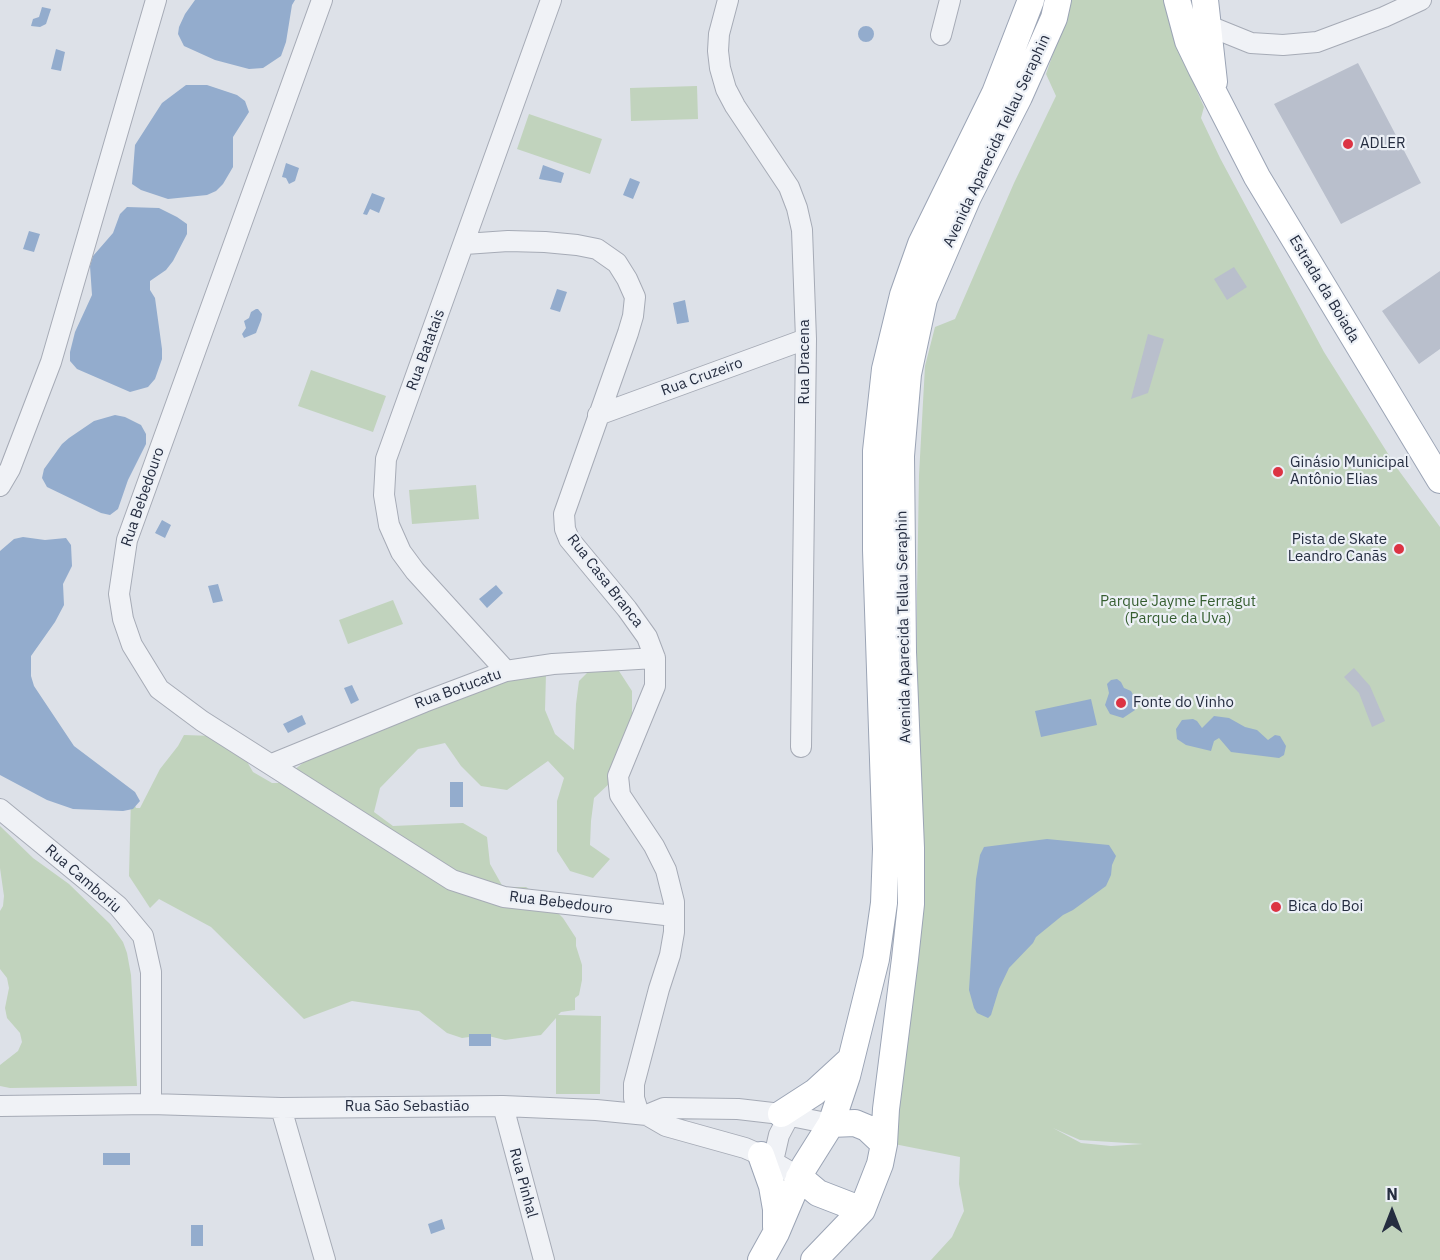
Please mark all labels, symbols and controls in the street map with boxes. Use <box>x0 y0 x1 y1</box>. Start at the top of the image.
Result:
street label: Avenida Aparecida Tellau Seraphin <box>940 32 1054 250</box>
place label: ADLER <box>1360 135 1406 153</box>
marker: ADLER <box>1341 137 1355 151</box>
street label: Estrada da Boiada <box>1285 232 1363 346</box>
street label: Rua Batatais <box>403 307 449 393</box>
street label: Rua Dracena <box>796 319 814 405</box>
street label: Rua Cruzeiro <box>659 354 745 400</box>
street label: Rua Bebedouro <box>118 445 168 549</box>
place label: Ginásio Municipal Antônio Elias <box>1290 454 1409 489</box>
marker: Ginásio Municipal Antônio Elias <box>1271 465 1285 479</box>
street label: Avenida Aparecida Tellau Seraphin <box>893 510 915 744</box>
street label: Rua Casa Branca <box>563 531 647 631</box>
place label: Pista de Skate Leandro Canãs <box>1288 531 1387 566</box>
marker: Pista de Skate Leandro Canãs <box>1392 542 1406 556</box>
park label: Parque Jayme Ferragut (Parque da Uva) <box>1100 593 1256 628</box>
street label: Rua Botucatu <box>412 665 504 713</box>
place label: Fonte do Vinho <box>1133 694 1234 712</box>
marker: Fonte do Vinho <box>1114 696 1128 710</box>
street label: Rua Camboriu <box>41 841 125 917</box>
street label: Rua Bebedouro <box>508 888 614 918</box>
place label: Bica do Boi <box>1288 898 1363 916</box>
marker: Bica do Boi <box>1269 900 1283 914</box>
street label: Rua São Sebastião <box>345 1098 469 1116</box>
street label: Rua Pinhal <box>505 1146 541 1220</box>
north arrow <box>1362 1182 1422 1242</box>
text: N <box>1386 1184 1398 1204</box>

